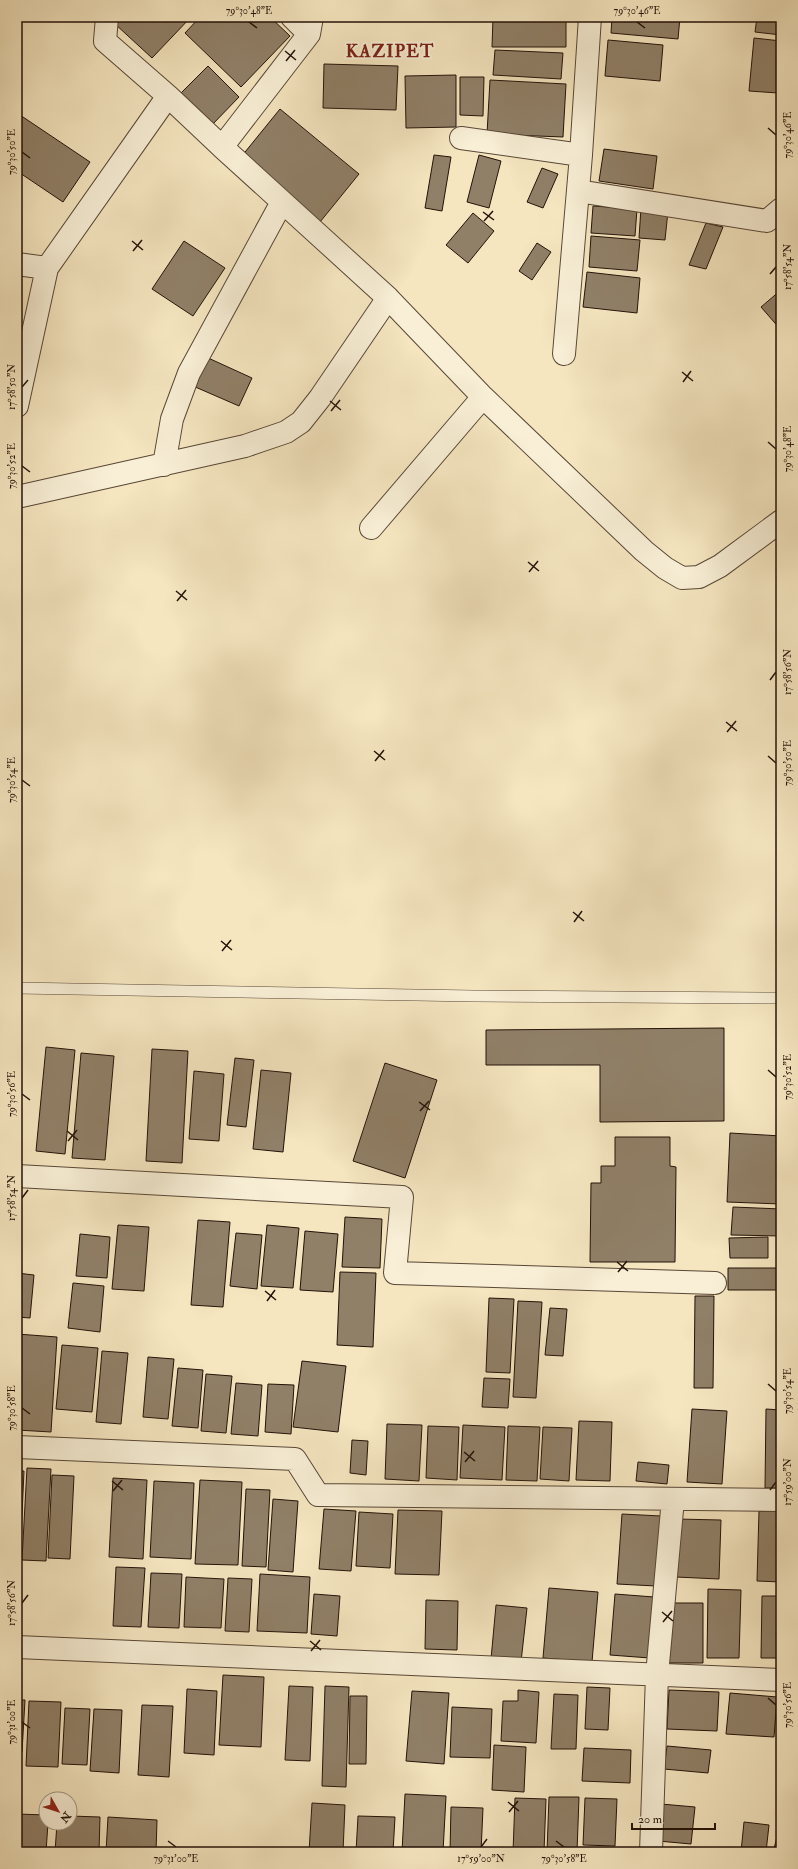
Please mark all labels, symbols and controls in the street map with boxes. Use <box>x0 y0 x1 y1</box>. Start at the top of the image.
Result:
text: 79°30'48"E <box>226 5 272 17</box>
text: 79°30'46"E <box>614 5 660 17</box>
district label: KAZIPET <box>346 40 434 63</box>
text: 79°30'46"E <box>782 112 794 158</box>
text: 79°30'50"E <box>6 129 18 175</box>
text: 17°58'54"N <box>782 244 794 290</box>
text: 17°58'50"N <box>6 364 18 410</box>
text: 79°30'48"E <box>782 426 794 472</box>
text: 79°30'52"E <box>6 443 18 489</box>
text: 17°58'56"N <box>782 649 794 695</box>
text: 79°30'50"E <box>782 740 794 786</box>
text: 79°30'54"E <box>6 757 18 803</box>
text: 79°30'52"E <box>782 1054 794 1100</box>
text: 79°30'56"E <box>6 1071 18 1117</box>
text: 17°58'54"N <box>6 1175 18 1221</box>
text: 79°30'54"E <box>782 1368 794 1414</box>
text: 79°30'58"E <box>6 1385 18 1431</box>
text: 17°59'00"N <box>782 1458 794 1506</box>
text: 17°58'56"N <box>6 1580 18 1626</box>
text: 79°30'56"E <box>782 1682 794 1728</box>
text: 79°31'00"E <box>6 1699 18 1745</box>
north arrow <box>38 1791 78 1831</box>
scale bar <box>632 1805 715 1831</box>
text: N <box>57 1808 74 1826</box>
text: 20 m <box>638 1812 663 1827</box>
text: 79°31'00"E <box>153 1853 199 1865</box>
text: 17°59'00"N <box>457 1853 505 1865</box>
text: 79°30'58"E <box>541 1853 587 1865</box>

